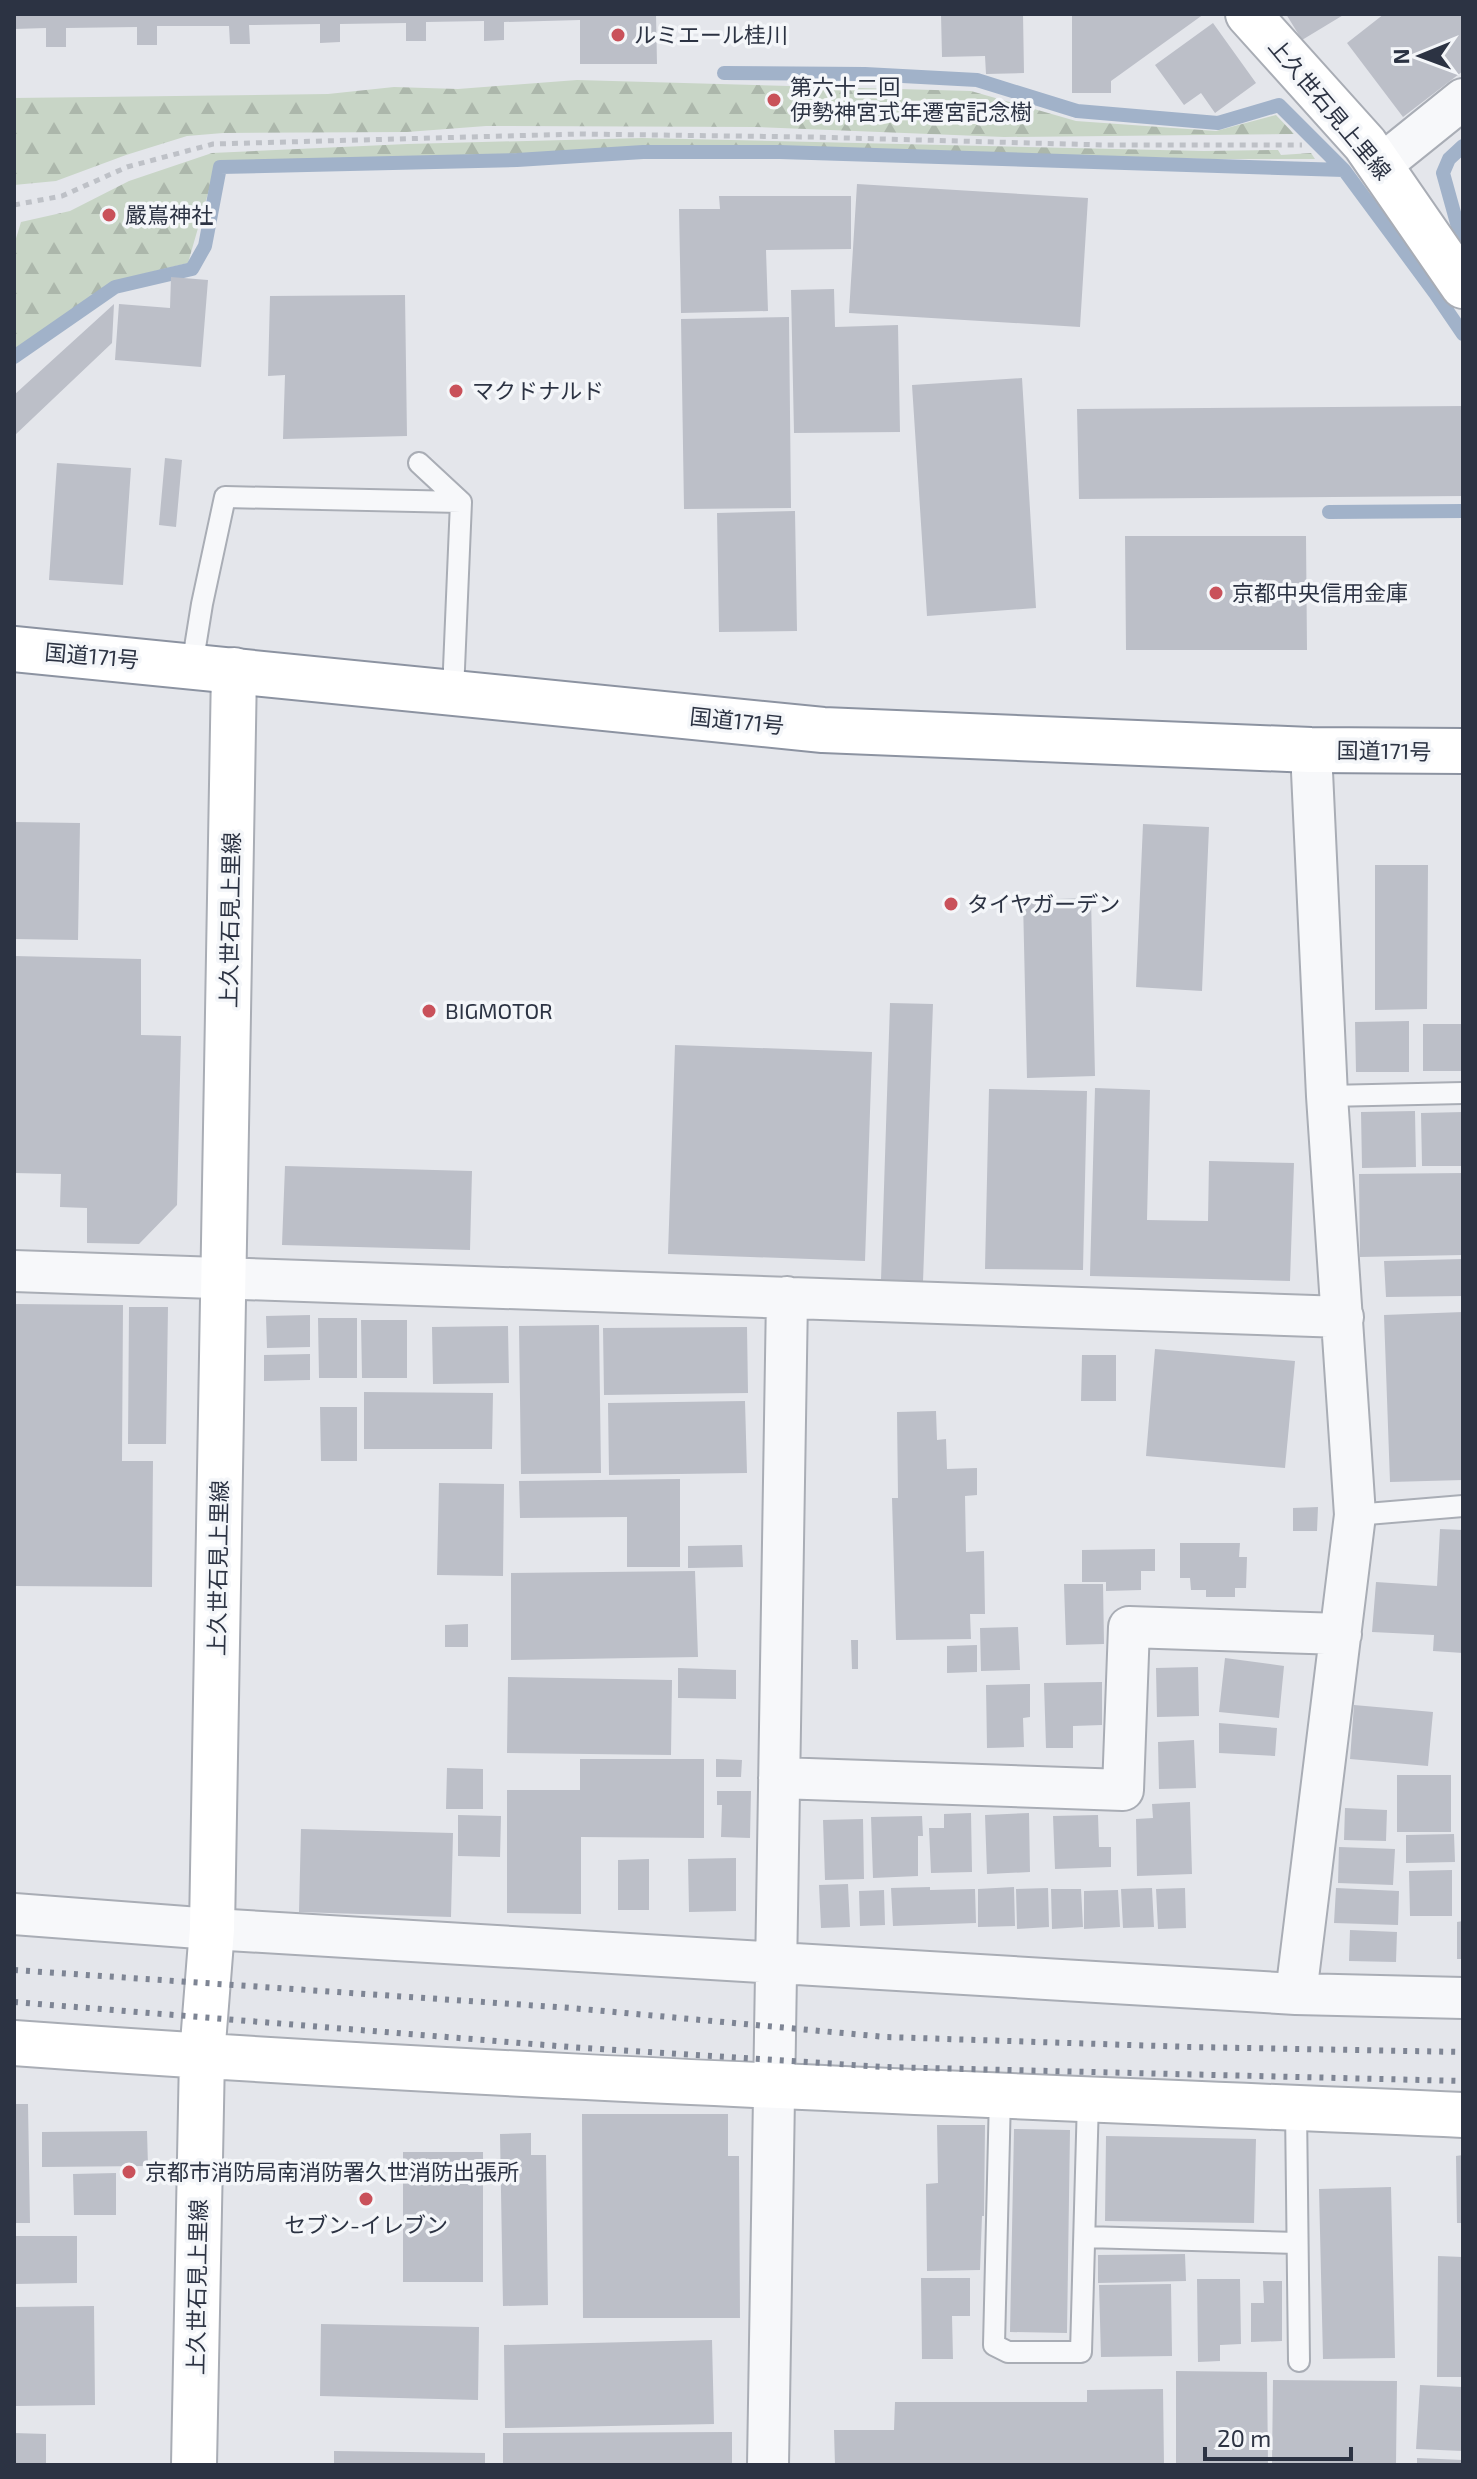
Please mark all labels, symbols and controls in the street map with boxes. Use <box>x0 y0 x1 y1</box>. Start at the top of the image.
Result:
north arrow <box>1381 16 1461 96</box>
place label: ルミエール桂川 <box>634 21 788 47</box>
marker: ルミエール桂川 <box>609 26 627 44</box>
street label: 上久世石見上里線 <box>1264 33 1397 184</box>
text: N <box>1387 48 1413 65</box>
place label: 第六十二回 伊勢神宮式年遷宮記念樹 <box>790 73 1032 124</box>
marker: 第六十二回 伊勢神宮式年遷宮記念樹 <box>765 91 783 109</box>
place label: 嚴嶌神社 <box>125 201 213 227</box>
marker: 嚴嶌神社 <box>100 206 118 224</box>
place label: マクドナルド <box>472 377 604 403</box>
marker: マクドナルド <box>447 382 465 400</box>
place label: 京都中央信用金庫 <box>1232 579 1408 605</box>
marker: 京都中央信用金庫 <box>1207 584 1225 602</box>
street label: 国道171号 <box>44 638 140 672</box>
street label: 国道171号 <box>689 702 786 738</box>
street label: 国道171号 <box>1336 736 1432 764</box>
street label: 上久世石見上里線 <box>214 832 244 1008</box>
place label: タイヤガーデン <box>967 890 1120 916</box>
marker: タイヤガーデン <box>942 895 960 913</box>
place label: BIGMOTOR <box>445 997 553 1023</box>
marker: BIGMOTOR <box>420 1002 438 1020</box>
street label: 上久世石見上里線 <box>202 1480 232 1656</box>
place label: 京都市消防局南消防署久世消防出張所 <box>145 2158 519 2184</box>
marker: 京都市消防局南消防署久世消防出張所 <box>120 2163 138 2181</box>
marker: セブン-イレブン <box>357 2190 375 2208</box>
street label: 上久世石見上里線 <box>181 2199 211 2375</box>
place label: セブン-イレブン <box>284 2211 448 2237</box>
scale bar <box>1205 2411 1351 2461</box>
text: 20 m <box>1217 2423 1271 2452</box>

